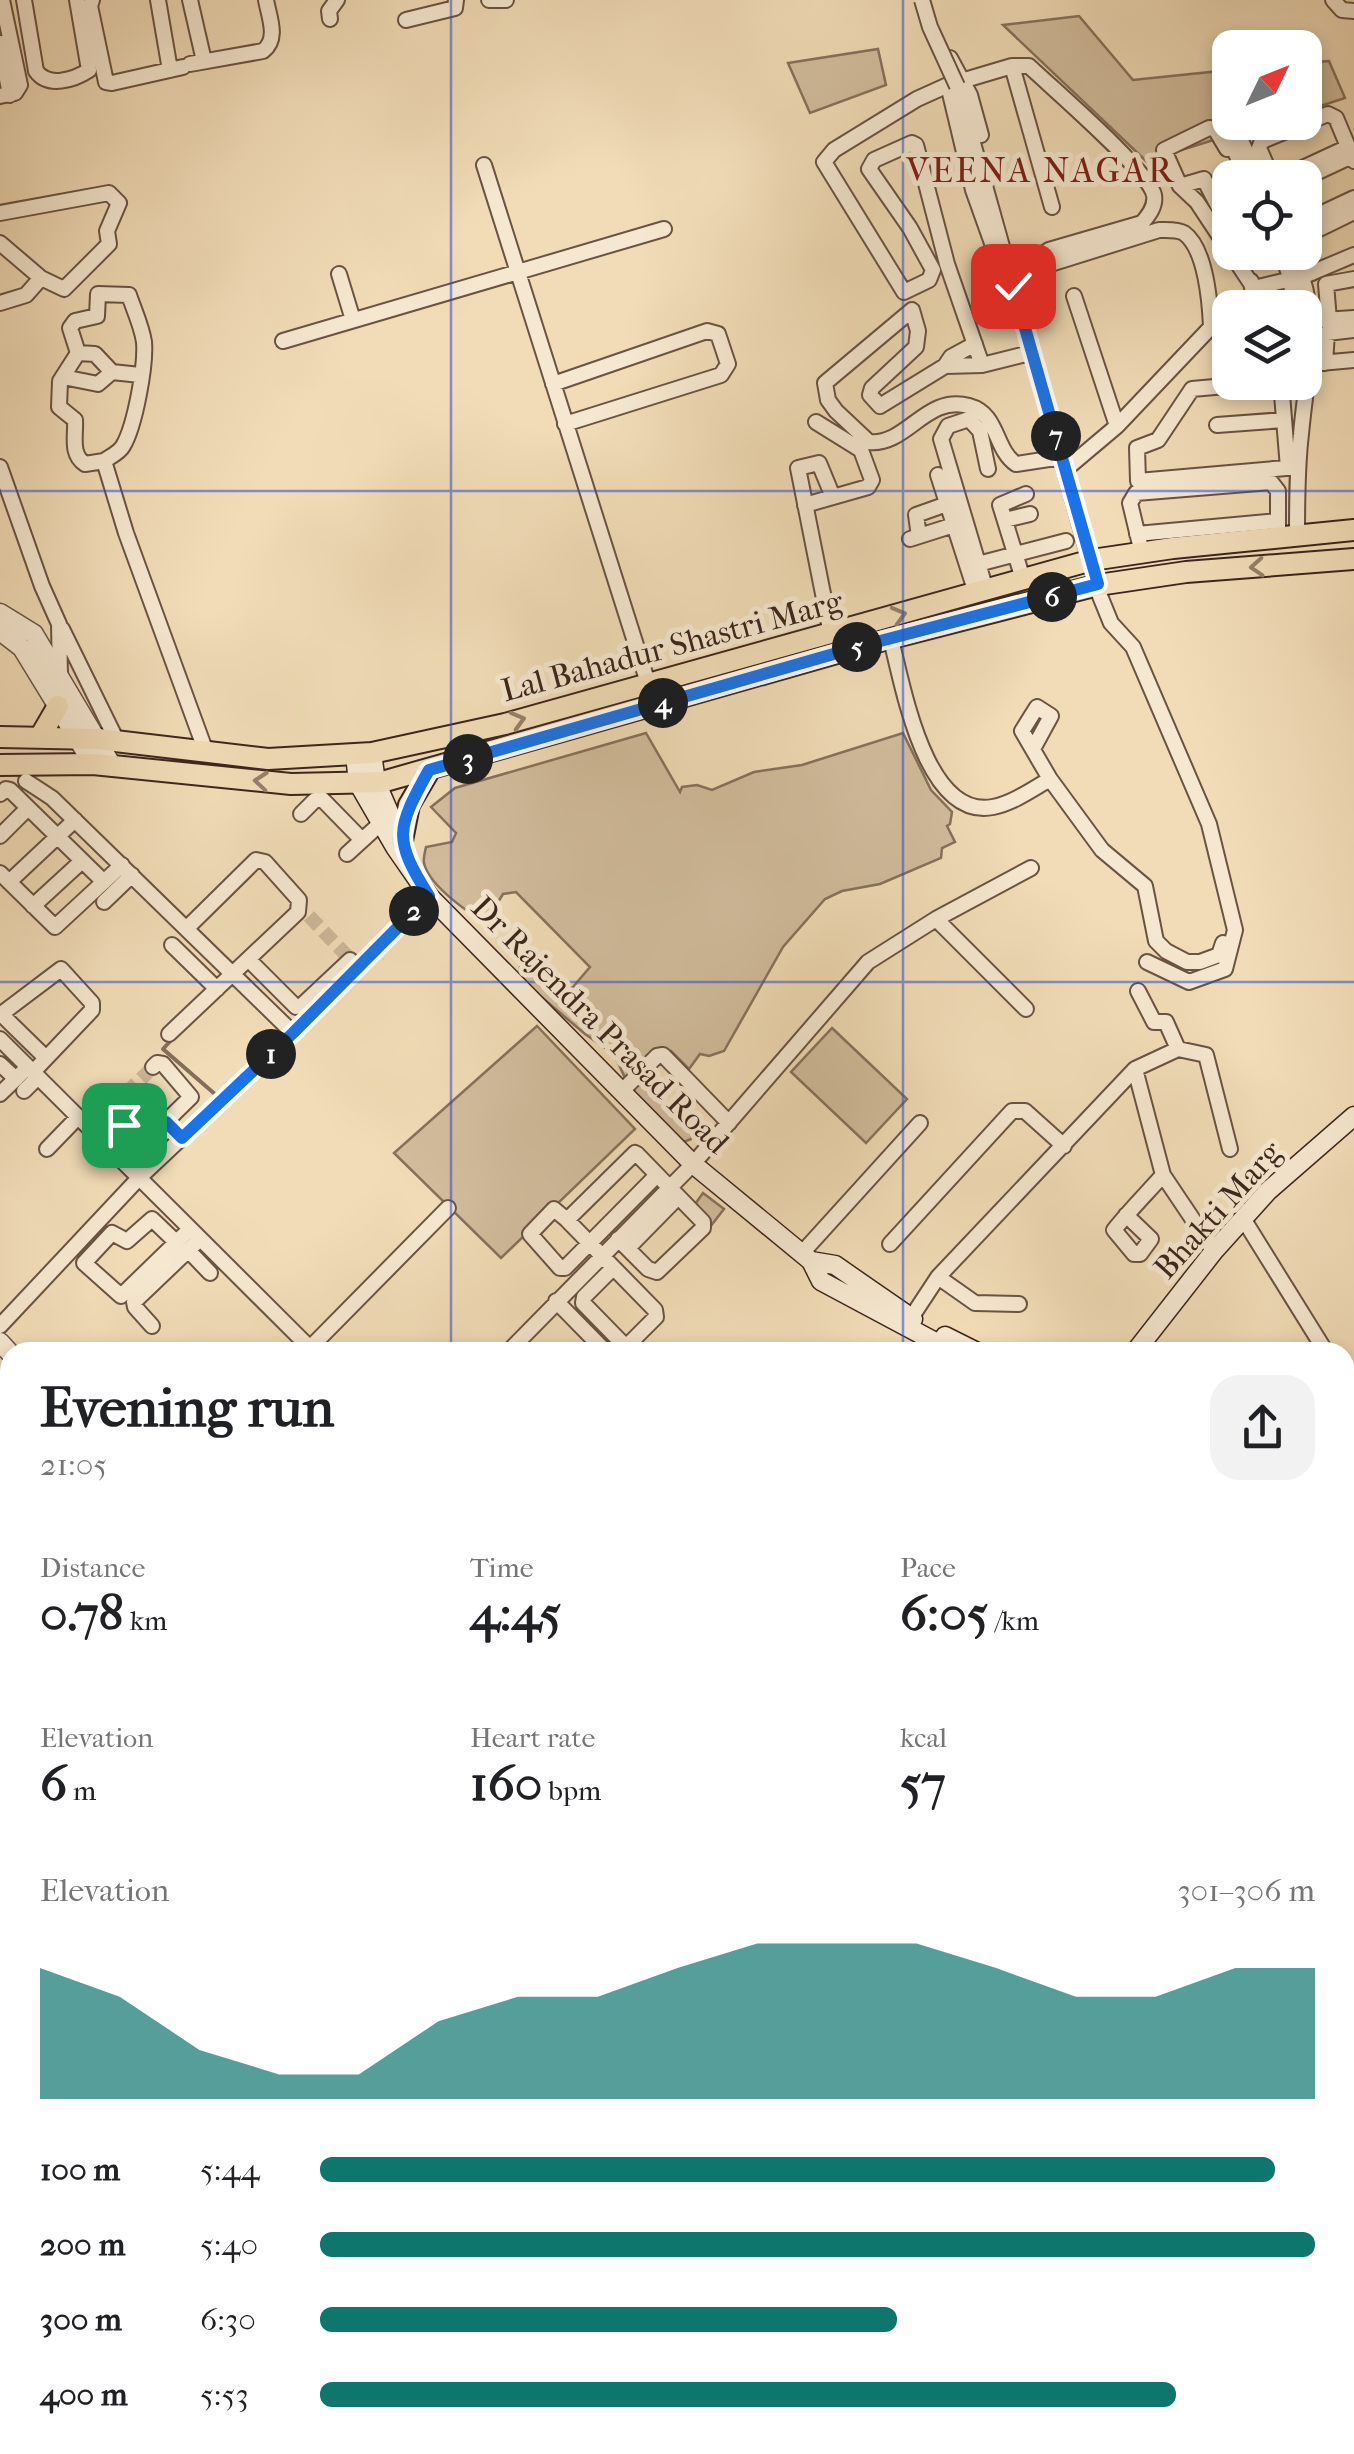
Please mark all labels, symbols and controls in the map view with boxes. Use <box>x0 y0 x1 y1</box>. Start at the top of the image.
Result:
north arrow <box>1212 30 1322 140</box>
map controls <box>1212 30 1322 400</box>
district label: VEENA NAGAR <box>905 150 1176 191</box>
button: locate <box>1212 160 1322 270</box>
pin <box>971 244 1056 329</box>
icon: check <box>986 259 1041 314</box>
button: layers <box>1212 290 1322 400</box>
pin: 7 <box>1031 411 1081 461</box>
text: 7 <box>1049 419 1063 452</box>
one-way arrow <box>1248 555 1264 577</box>
pin: 6 <box>1027 572 1077 622</box>
text: 6 <box>1044 580 1060 613</box>
street label: Lal Bahadur Shastri Marg <box>498 582 847 709</box>
one-way arrow <box>890 605 907 626</box>
pin: 5 <box>832 622 882 672</box>
text: 5 <box>851 630 863 663</box>
pin: 4 <box>638 678 688 728</box>
text: 4 <box>655 686 671 719</box>
one-way arrow <box>509 710 526 731</box>
pin: 3 <box>443 734 493 784</box>
text: 3 <box>462 742 474 775</box>
one-way arrow <box>252 771 268 793</box>
pin: 2 <box>389 886 439 936</box>
street label: Dr Rajendra Prasad Road <box>464 889 737 1162</box>
text: 2 <box>407 894 421 927</box>
pin: 1 <box>246 1029 296 1079</box>
text: 1 <box>266 1037 276 1070</box>
pin <box>82 1083 167 1168</box>
icon: arrive <box>97 1098 152 1153</box>
street label: Bhakti Marg <box>1147 1133 1290 1286</box>
button: share <box>1210 1375 1315 1480</box>
text: Evening run <box>40 1376 334 1440</box>
text: 21:05 <box>40 1446 107 1483</box>
text: Distance <box>40 1551 145 1584</box>
text: Time <box>470 1551 534 1584</box>
text: Pace <box>900 1551 956 1584</box>
text: 0.78 <box>40 1584 124 1643</box>
text: 4:45 <box>470 1584 561 1643</box>
text: 6:05 <box>900 1584 988 1643</box>
text: km <box>124 1604 167 1637</box>
text: /km <box>988 1604 1039 1637</box>
text: Elevation <box>40 1721 153 1754</box>
text: Heart rate <box>470 1721 595 1754</box>
text: kcal <box>900 1721 947 1754</box>
text: 6 <box>40 1754 67 1813</box>
text: 160 <box>470 1754 542 1813</box>
text: 57 <box>900 1754 946 1813</box>
text: m <box>67 1774 96 1807</box>
text: bpm <box>542 1774 601 1807</box>
text: Elevation <box>40 1872 169 1909</box>
text: 301–306 m <box>1177 1872 1315 1909</box>
text: 100 m <box>40 2151 120 2188</box>
text: 5:44 <box>200 2151 260 2188</box>
text: 200 m <box>40 2226 125 2263</box>
text: 5:40 <box>200 2226 258 2263</box>
text: 300 m <box>40 2301 122 2338</box>
text: 6:30 <box>200 2301 256 2338</box>
text: 400 m <box>40 2376 128 2413</box>
text: 5:53 <box>200 2376 249 2413</box>

